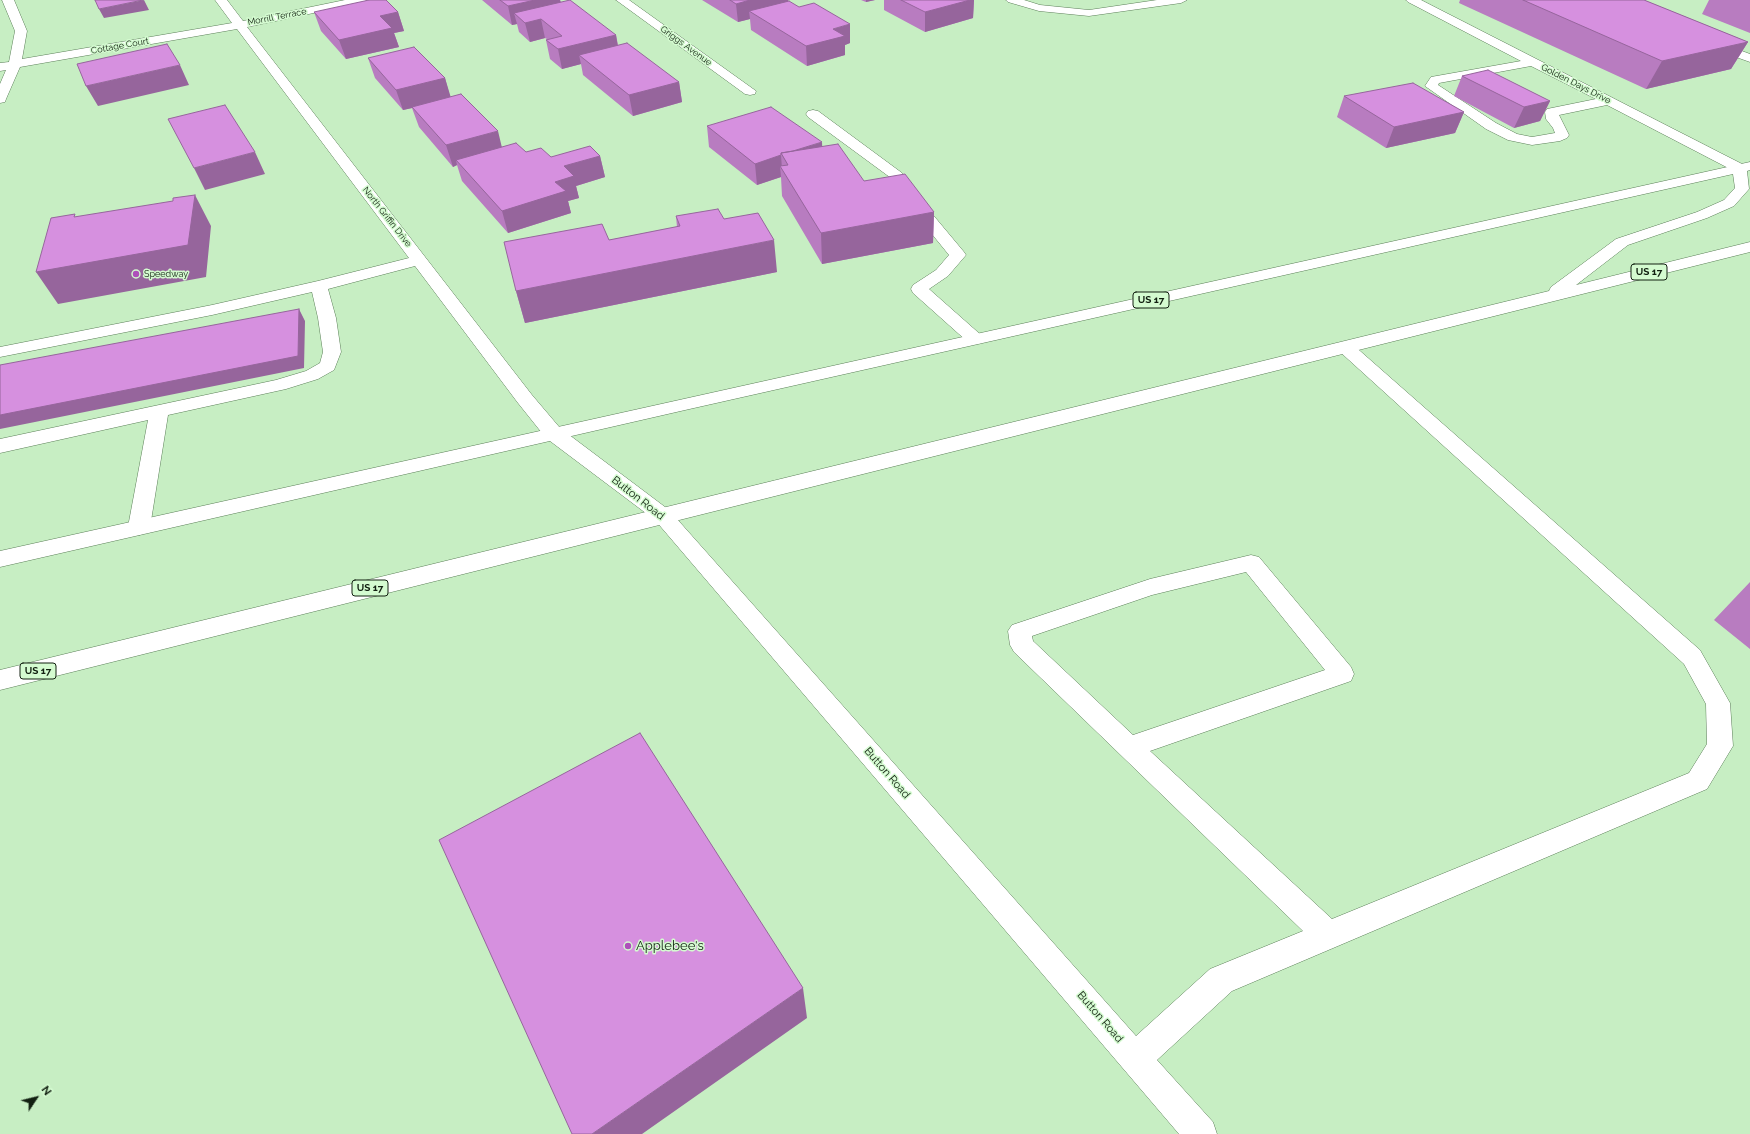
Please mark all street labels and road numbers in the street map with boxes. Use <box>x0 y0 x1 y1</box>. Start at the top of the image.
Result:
street label: Morrill Terrace <box>247 6 307 28</box>
street label: Griggs Avenue <box>658 24 714 68</box>
street label: Cottage Court <box>90 36 150 56</box>
street label: Golden Days Drive <box>1539 62 1613 106</box>
street label: North Griffin Drive <box>360 185 414 249</box>
road number: US 17 <box>1631 264 1667 280</box>
road number: US 17 <box>1133 292 1169 308</box>
street label: Button Road <box>609 473 667 523</box>
road number: US 17 <box>352 580 388 596</box>
road number: US 17 <box>20 663 56 679</box>
street label: Button Road <box>861 745 913 801</box>
street label: Button Road <box>1074 989 1126 1045</box>

